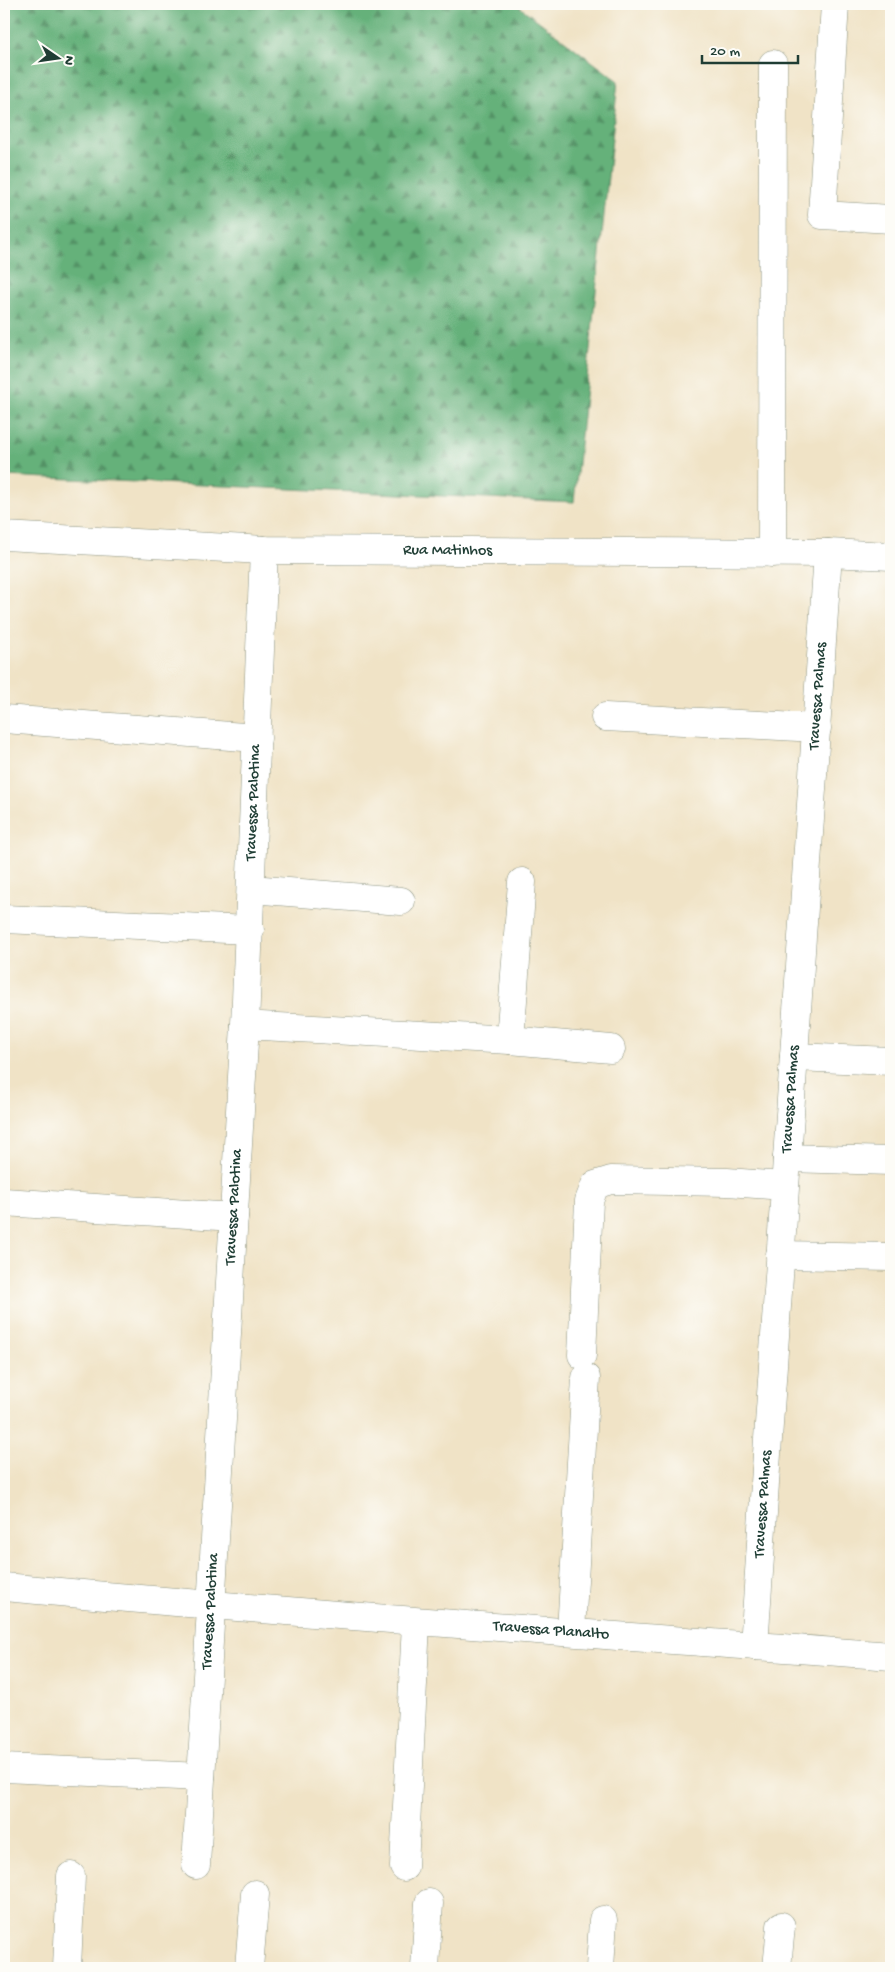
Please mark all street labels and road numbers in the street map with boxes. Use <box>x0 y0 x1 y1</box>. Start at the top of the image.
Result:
street label: Rua Matinhos <box>403 541 493 561</box>
street label: Travessa Palmas <box>805 641 832 752</box>
street label: Travessa Palotina <box>242 743 266 862</box>
street label: Travessa Palmas <box>778 1044 804 1155</box>
street label: Travessa Palotina <box>221 1147 247 1267</box>
street label: Travessa Palmas <box>750 1449 777 1560</box>
street label: Travessa Palotina <box>198 1552 224 1671</box>
street label: Travessa Planalto <box>491 1617 610 1645</box>

